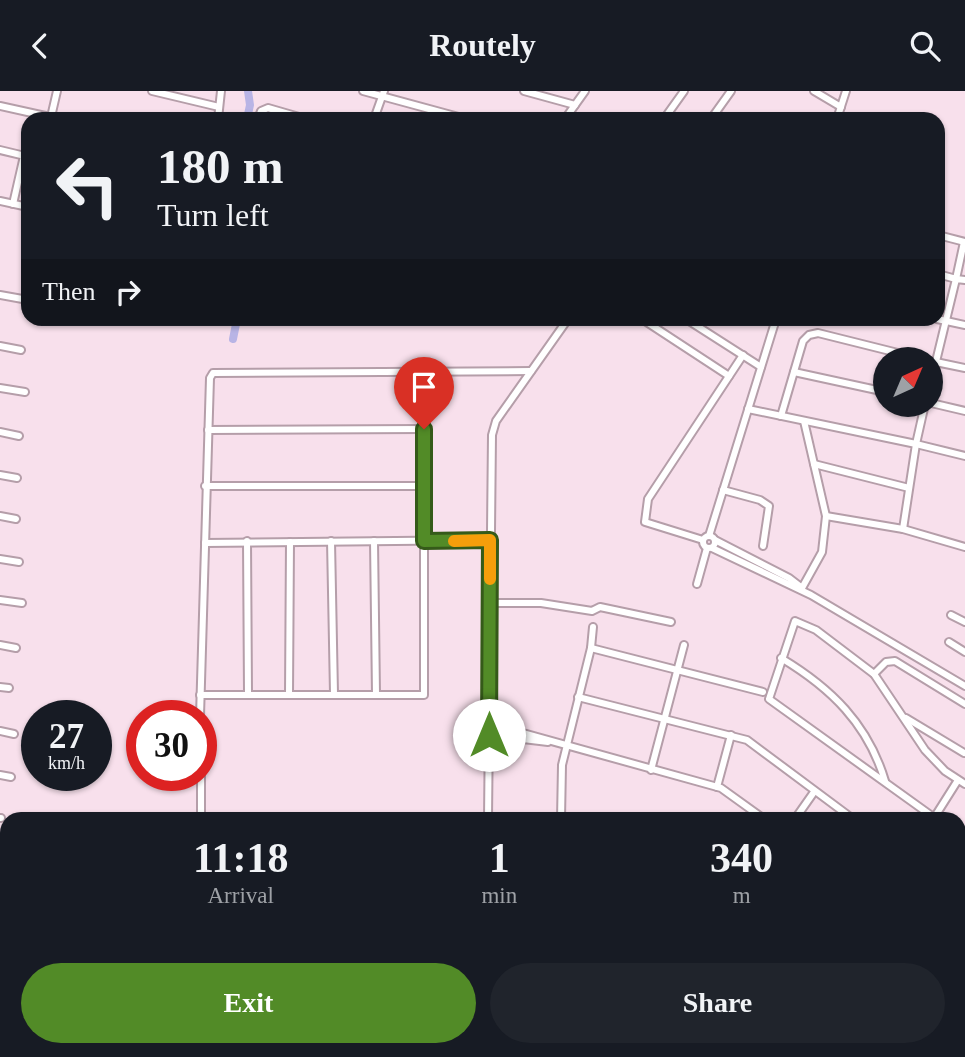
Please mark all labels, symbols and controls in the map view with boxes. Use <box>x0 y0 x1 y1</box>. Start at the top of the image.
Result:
icon: back <box>21 27 59 65</box>
text: Routely <box>429 27 536 63</box>
icon: search <box>906 27 944 65</box>
text: 180 m <box>157 139 284 194</box>
icon: left <box>42 140 133 231</box>
text: Turn left <box>157 197 269 233</box>
icon: right <box>109 273 147 311</box>
text: Then <box>42 277 95 306</box>
north arrow <box>873 347 943 417</box>
map controls <box>873 347 943 417</box>
pin <box>394 357 454 429</box>
icon: arrive <box>405 368 443 406</box>
position arrow <box>452 698 526 772</box>
speed limit sign: 30 <box>126 700 217 791</box>
text: 27 <box>49 717 84 756</box>
text: km/h <box>48 753 85 773</box>
text: 11:18 <box>193 835 289 881</box>
text: 1 <box>489 835 510 881</box>
text: 340 <box>710 835 773 881</box>
text: Arrival <box>208 883 274 908</box>
text: min <box>481 883 517 908</box>
text: m <box>733 883 751 908</box>
button: Exit <box>21 963 476 1043</box>
button: Share <box>490 963 945 1043</box>

